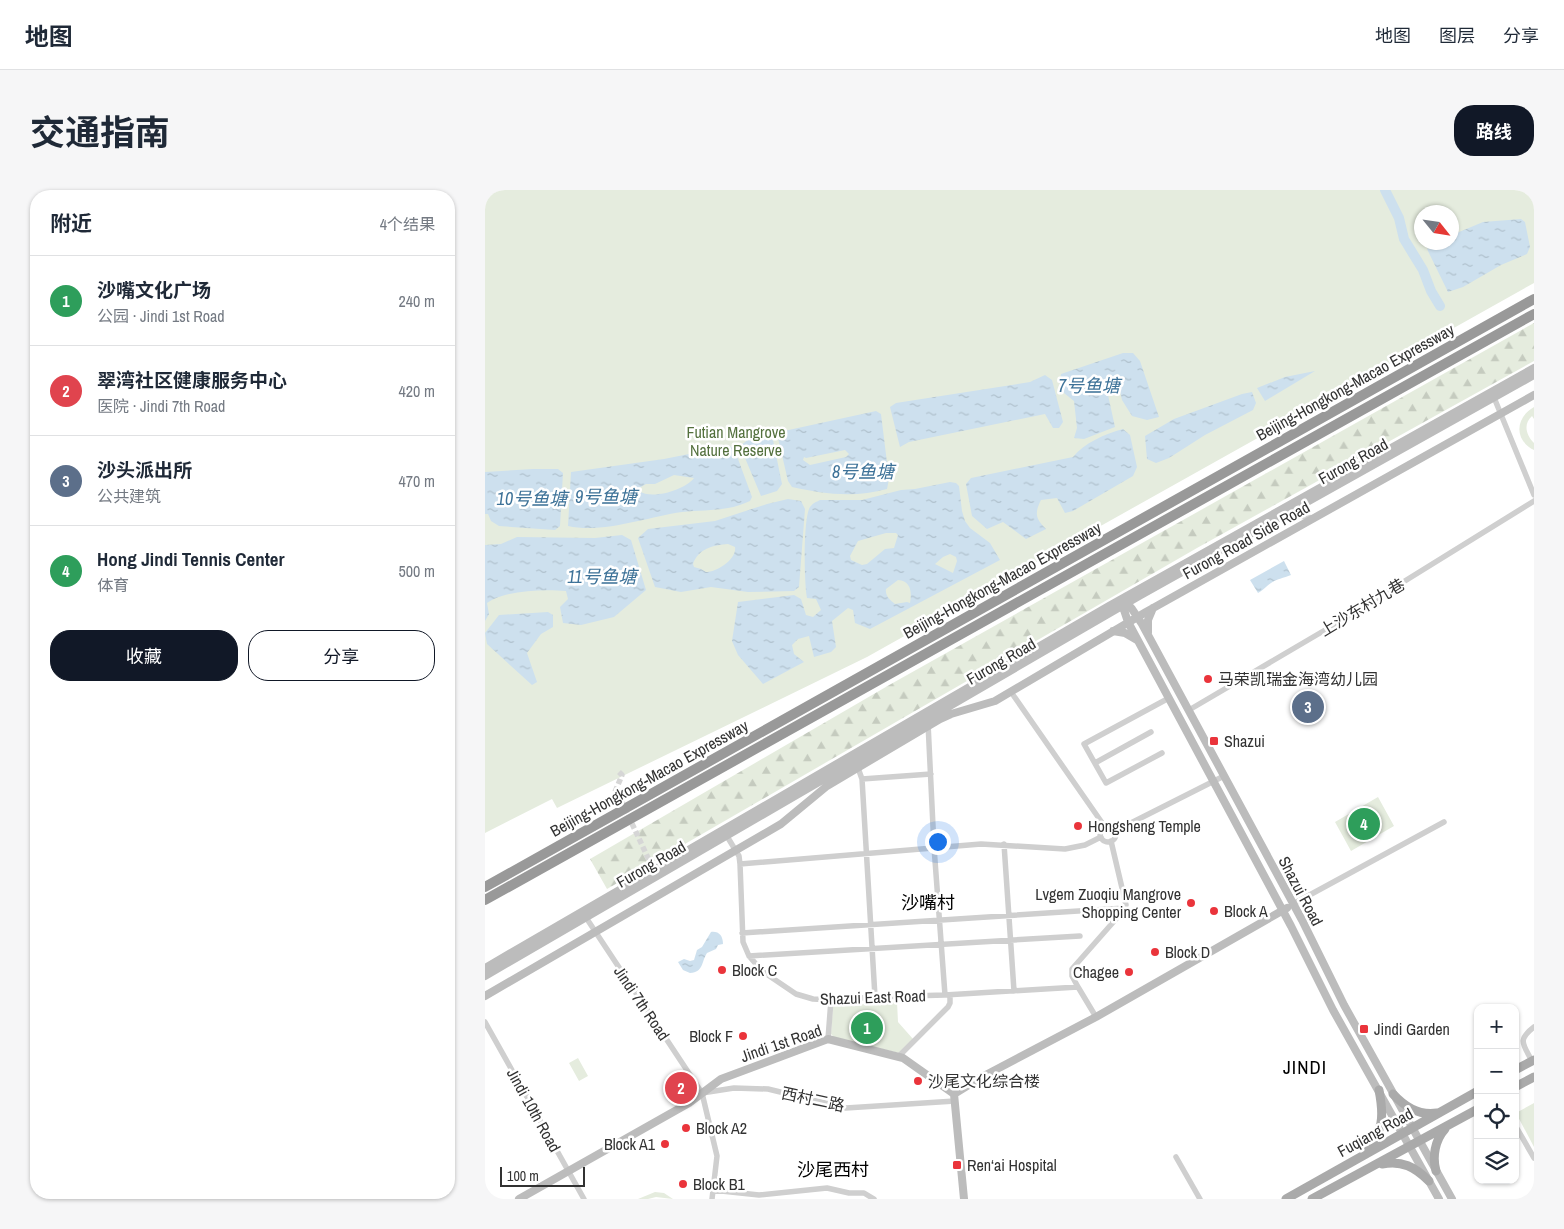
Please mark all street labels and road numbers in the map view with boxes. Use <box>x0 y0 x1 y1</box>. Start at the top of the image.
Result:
street label: Beijing-Hongkong-Macao Expressway <box>1252 318 1458 446</box>
street label: Furong Road <box>1314 433 1392 489</box>
street label: Furong Road Side Road <box>1178 496 1314 584</box>
street label: Beijing-Hongkong-Macao Expressway <box>899 516 1105 644</box>
street label: 上沙东村九巷 <box>1315 573 1409 641</box>
street label: Furong Road <box>962 632 1040 690</box>
street label: Beijing-Hongkong-Macao Expressway <box>546 714 752 842</box>
street label: Furong Road <box>612 835 690 893</box>
street label: Shazui Road <box>1273 852 1329 930</box>
street label: Jindi 7th Road <box>609 961 675 1045</box>
street label: Shazui East Road <box>820 984 926 1010</box>
street label: Jindi 1st Road <box>737 1019 825 1067</box>
street label: Jindi 10th Road <box>502 1064 566 1156</box>
street label: 西村二路 <box>779 1082 847 1116</box>
street label: Fuqiang Road <box>1333 1102 1417 1162</box>

